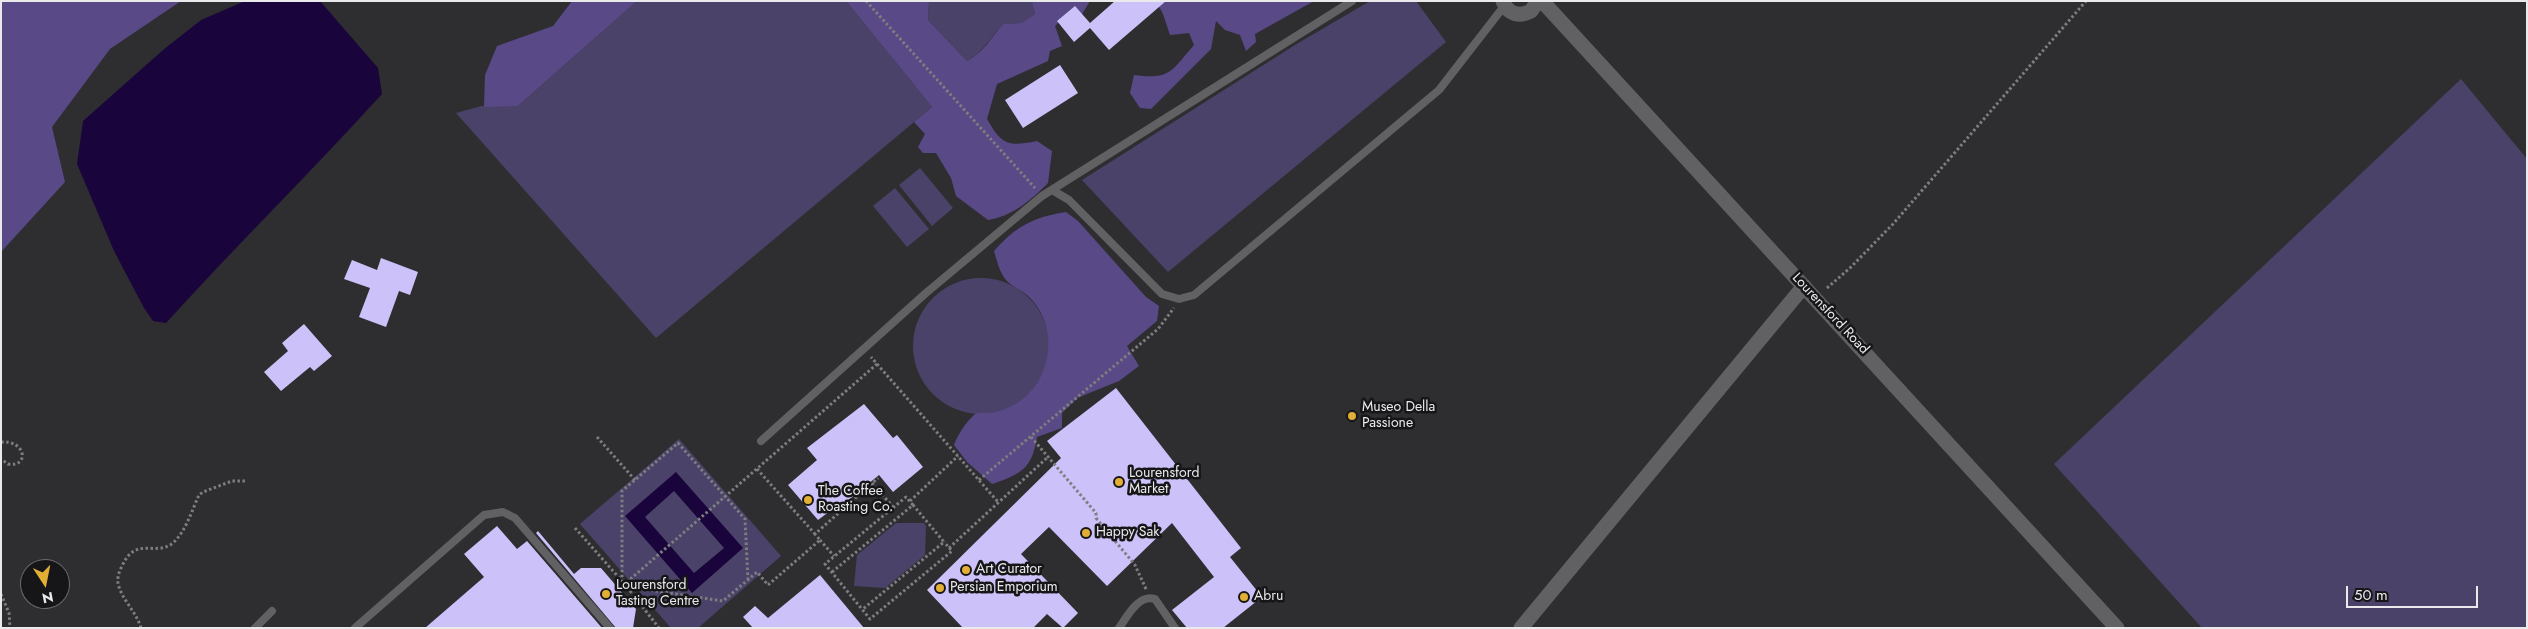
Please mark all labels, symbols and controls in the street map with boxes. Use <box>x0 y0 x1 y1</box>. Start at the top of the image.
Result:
street label: Lourensford Road <box>1788 270 1872 358</box>
place label: Museo Della Passione <box>1362 400 1435 432</box>
marker: Museo Della Passione <box>1346 410 1358 422</box>
place label: Lourensford Market <box>1129 466 1200 498</box>
marker: Lourensford Market <box>1113 476 1125 488</box>
place label: The Coffee Roasting Co. <box>818 484 893 516</box>
marker: The Coffee Roasting Co. <box>802 494 814 506</box>
place label: Happy Sak <box>1096 525 1159 541</box>
marker: Happy Sak <box>1080 527 1092 539</box>
north arrow <box>20 559 70 609</box>
place label: Art Curator <box>976 562 1042 578</box>
marker: Art Curator <box>960 564 972 576</box>
scale bar <box>2348 576 2480 608</box>
place label: Lourensford Tasting Centre <box>616 578 699 610</box>
place label: Persian Emporium <box>950 580 1058 596</box>
marker: Persian Emporium <box>934 582 946 594</box>
text: 50 m <box>2354 584 2388 606</box>
text: N <box>40 587 55 609</box>
marker: Lourensford Tasting Centre <box>600 588 612 600</box>
place label: Abru <box>1254 589 1283 605</box>
marker: Abru <box>1238 591 1250 603</box>

